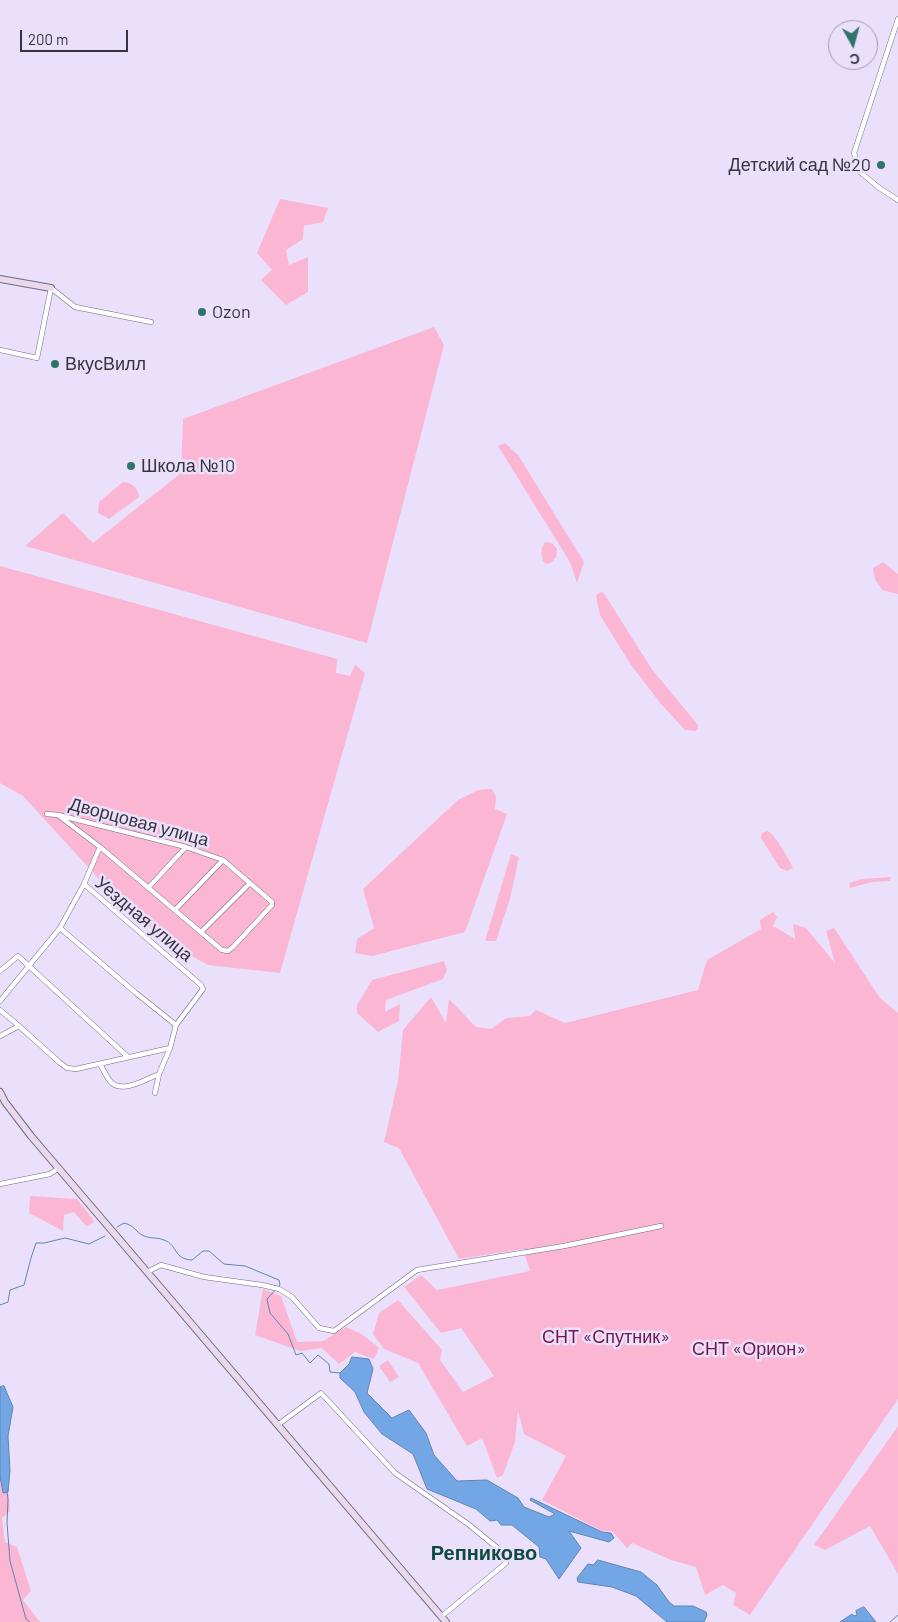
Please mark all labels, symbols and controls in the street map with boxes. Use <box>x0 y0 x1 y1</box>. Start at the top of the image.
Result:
scale bar <box>22 20 130 52</box>
north arrow <box>828 20 878 70</box>
text: 200 m <box>28 30 68 48</box>
text: С <box>849 50 861 68</box>
place label: Детский сад №20 <box>729 154 871 176</box>
marker: Детский сад №20 <box>875 159 887 171</box>
place label: Ozon <box>212 301 251 323</box>
marker: Ozon <box>196 306 208 318</box>
place label: ВкусВилл <box>65 353 146 375</box>
marker: ВкусВилл <box>49 358 61 370</box>
place label: Школа №10 <box>141 455 235 477</box>
marker: Школа №10 <box>125 460 137 472</box>
street label: Дворцовая улица <box>67 793 211 851</box>
street label: Уездная улица <box>91 872 197 966</box>
park label: СНТ «Спутник» <box>542 1326 670 1348</box>
park label: СНТ «Орион» <box>692 1338 806 1360</box>
district label: Репниково <box>431 1541 537 1565</box>

